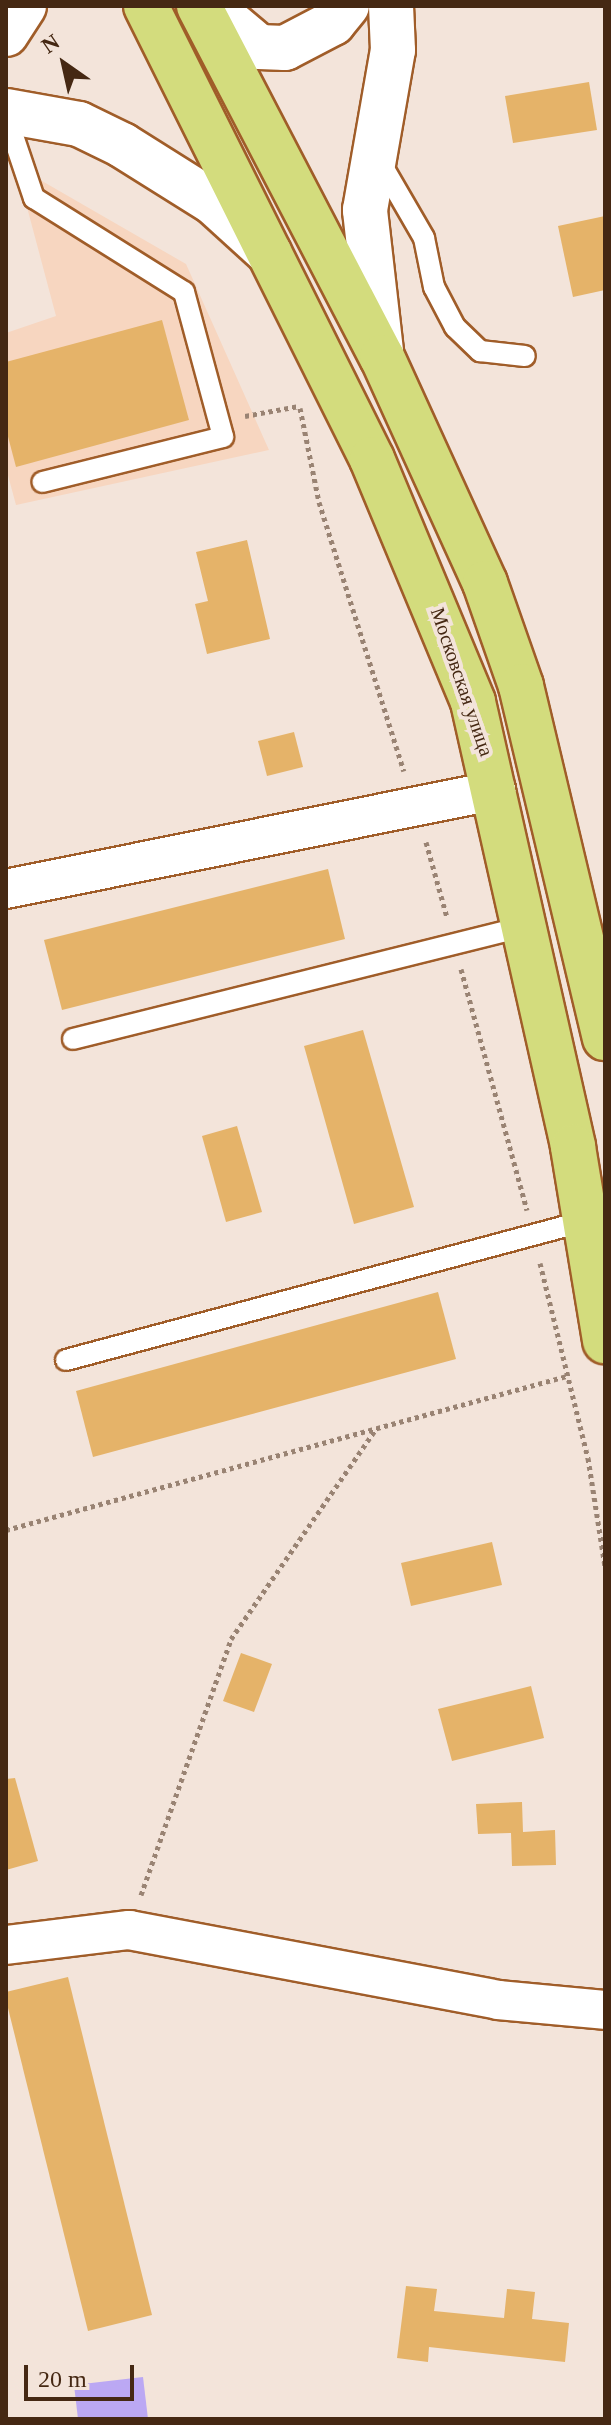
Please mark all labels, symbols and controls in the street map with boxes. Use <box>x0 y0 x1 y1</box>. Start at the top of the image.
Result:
north arrow <box>24 24 104 104</box>
text: N <box>37 29 64 58</box>
street label: Московская улица <box>425 605 499 759</box>
scale bar <box>28 2349 138 2399</box>
text: 20 m <box>38 2366 87 2392</box>

